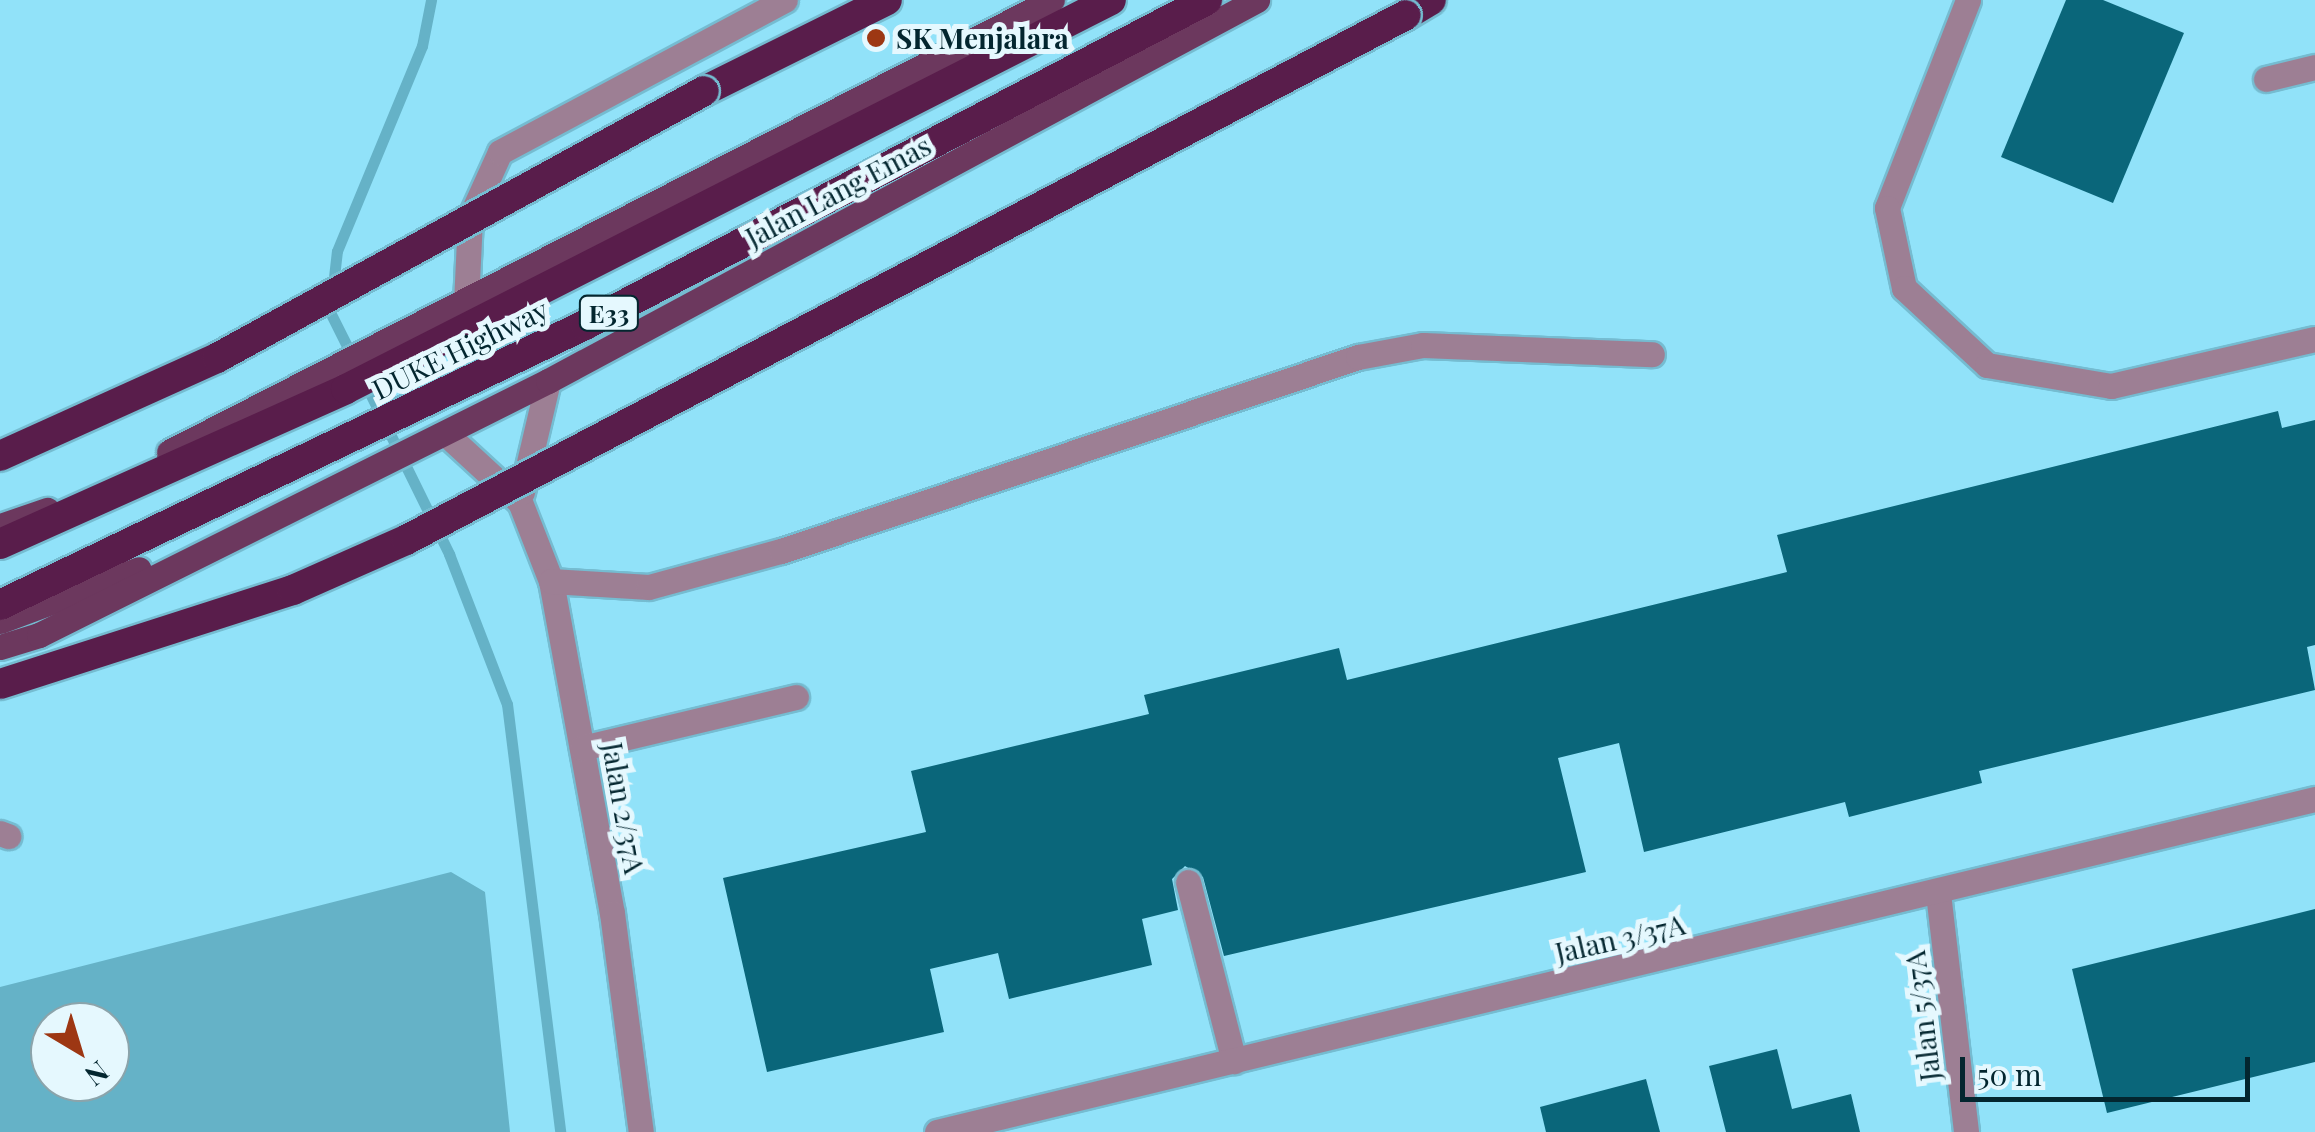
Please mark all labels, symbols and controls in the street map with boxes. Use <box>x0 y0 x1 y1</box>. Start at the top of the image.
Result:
place label: SK Menjalara <box>896 21 1069 55</box>
marker: SK Menjalara <box>865 27 887 49</box>
street label: Jalan Lang Emas <box>740 128 936 254</box>
street label: DUKE Highway <box>367 292 553 406</box>
road number: E33 <box>576 293 642 333</box>
street label: Jalan 2/37A <box>596 740 652 876</box>
street label: Jalan 3/37A <box>1552 907 1688 969</box>
street label: Jalan 5/37A <box>1897 949 1947 1083</box>
north arrow <box>30 1002 130 1102</box>
scale bar <box>1965 1037 2255 1099</box>
text: N <box>78 1054 117 1095</box>
text: 50 m <box>1977 1054 2042 1094</box>

